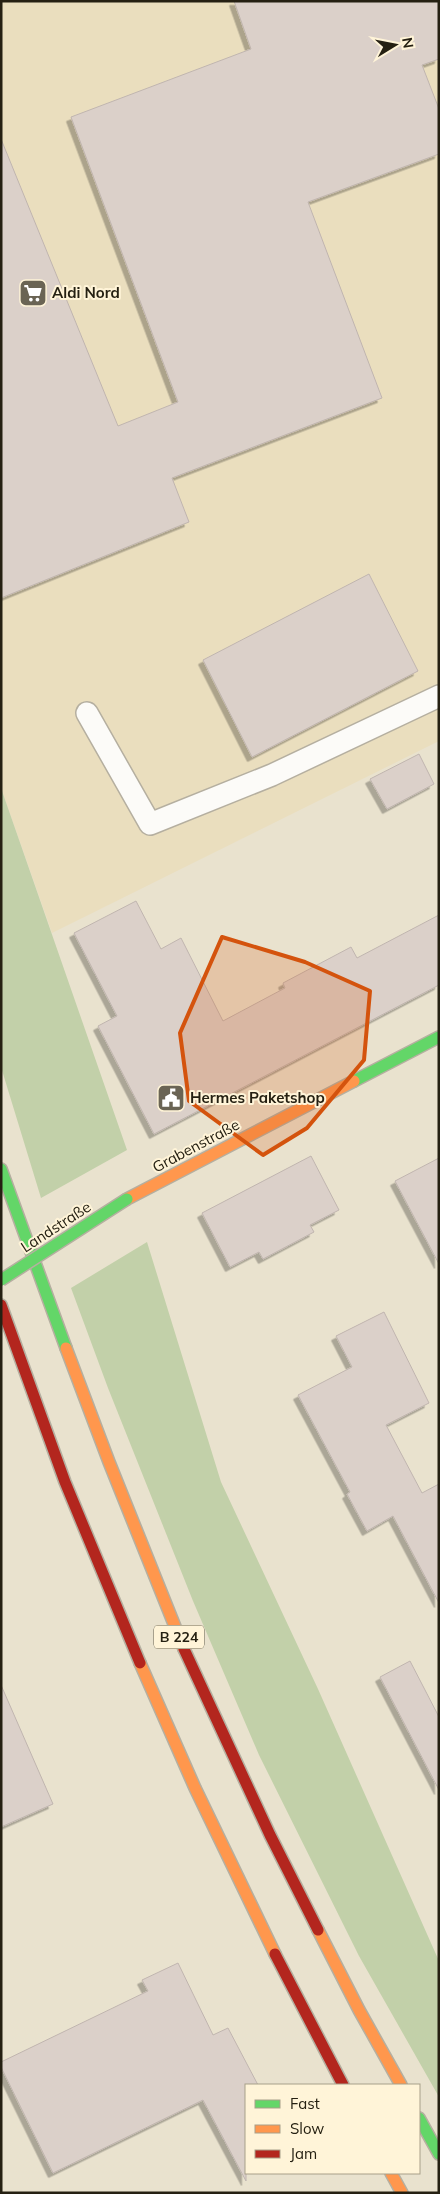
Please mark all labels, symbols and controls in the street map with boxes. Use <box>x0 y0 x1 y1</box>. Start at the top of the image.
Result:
north arrow <box>370 20 420 70</box>
text: N <box>398 36 418 50</box>
supermarket icon: Aldi Nord <box>18 278 48 308</box>
place label: Aldi Nord <box>52 283 120 302</box>
public building icon: Hermes Paketshop <box>156 1083 186 1113</box>
place label: Hermes Paketshop <box>190 1088 325 1107</box>
street label: Grabenstraße <box>149 1115 243 1176</box>
street label: Landstraße <box>17 1197 94 1256</box>
road number: B 224 <box>154 1625 204 1648</box>
legend <box>245 2084 420 2174</box>
text: Fast <box>290 2094 320 2113</box>
text: Slow <box>290 2119 324 2138</box>
text: Jam <box>290 2144 317 2163</box>

